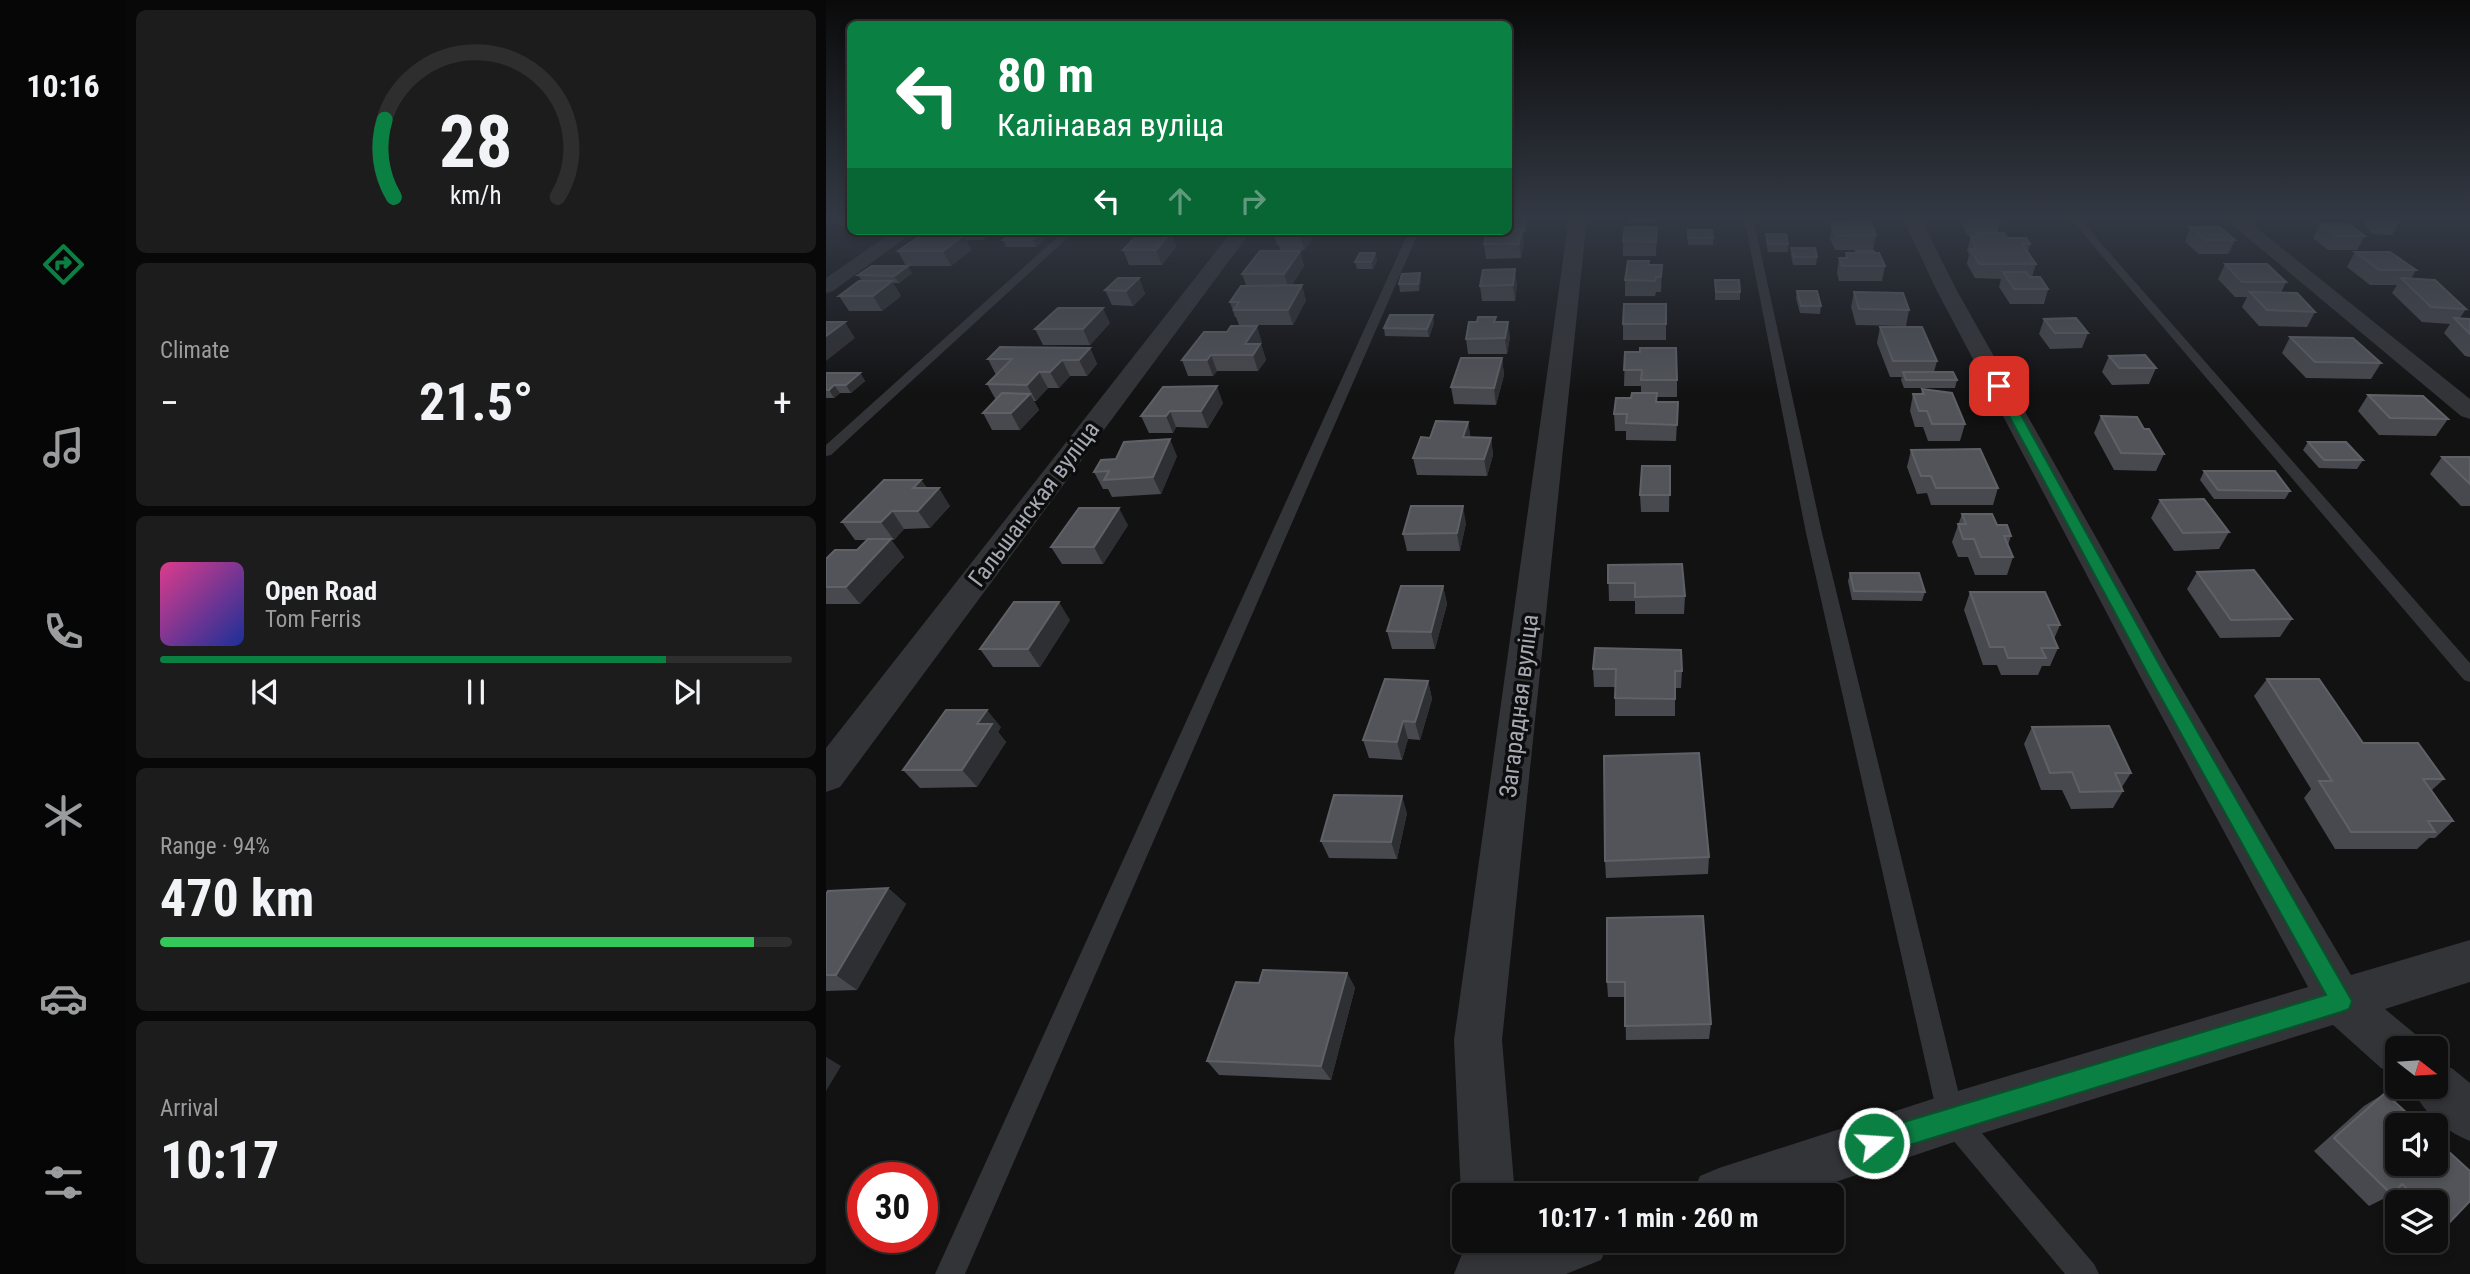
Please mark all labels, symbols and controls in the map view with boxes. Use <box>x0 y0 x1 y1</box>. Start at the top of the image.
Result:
text: 80 m <box>997 47 1094 104</box>
icon: left <box>882 49 973 140</box>
text: 10:16 <box>26 67 100 105</box>
text: 28 <box>439 100 513 186</box>
text: Калінавая вуліца <box>997 106 1224 144</box>
text: km/h <box>450 181 502 210</box>
icon: left <box>1088 182 1126 220</box>
icon: ahead <box>1161 182 1199 220</box>
icon: right <box>1234 182 1272 220</box>
icon: directions <box>39 240 88 289</box>
text: Climate <box>160 337 230 364</box>
pin <box>1969 356 2029 416</box>
icon: arrive <box>1980 367 2018 405</box>
text: 21.5° <box>419 372 533 433</box>
text: − <box>160 381 179 425</box>
text: + <box>773 381 792 425</box>
street label: Гальшанская вуліца <box>963 416 1105 592</box>
icon: music <box>39 423 88 472</box>
text: Open Road <box>265 576 377 606</box>
text: Tom Ferris <box>265 606 361 633</box>
icon: phone <box>39 607 88 656</box>
street label: Загарадная вуліца <box>1494 613 1544 799</box>
icon: previous <box>246 673 284 711</box>
icon: pause <box>457 673 495 711</box>
icon: next <box>668 673 706 711</box>
icon: climate <box>39 791 88 840</box>
text: Range · 94% <box>160 833 270 860</box>
text: 470 km <box>160 868 314 929</box>
icon: car <box>39 974 88 1023</box>
north arrow <box>2385 1036 2448 1099</box>
map controls <box>2385 1036 2448 1253</box>
text: Arrival <box>160 1095 219 1122</box>
position arrow <box>1837 1106 1911 1180</box>
button: sound <box>2385 1113 2448 1176</box>
text: 10:17 <box>160 1130 279 1191</box>
icon: filters <box>39 1158 88 1207</box>
speed limit sign: 30 <box>847 1162 938 1253</box>
button: layers <box>2385 1190 2448 1253</box>
text: 10:17 · 1 min · 260 m <box>1538 1203 1758 1233</box>

